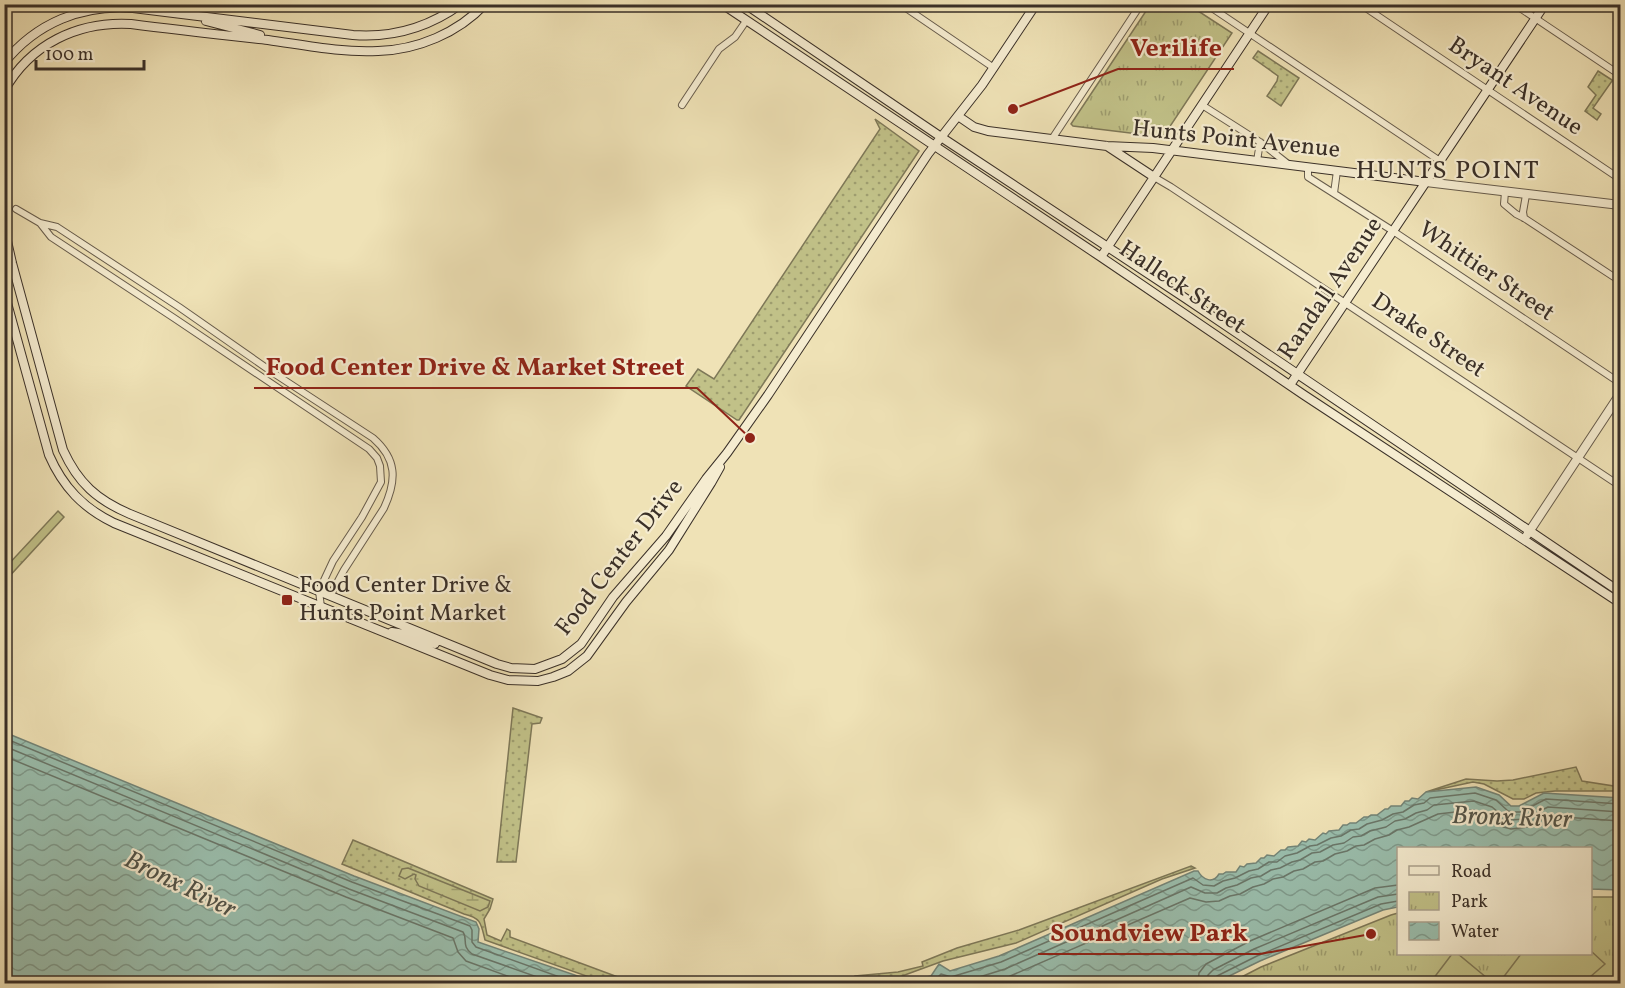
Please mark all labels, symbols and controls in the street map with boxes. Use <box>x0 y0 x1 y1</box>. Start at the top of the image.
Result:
callout: Verilife <box>1118 25 1234 69</box>
street label: Bryant Avenue <box>1441 29 1589 145</box>
text: Verilife <box>1130 31 1222 67</box>
scale bar <box>36 33 144 71</box>
text: 100 m <box>45 43 94 68</box>
street label: Hunts Point Avenue <box>1130 112 1342 168</box>
district label: HUNTS POINT <box>1356 153 1540 189</box>
street label: Randall Avenue <box>1271 211 1391 367</box>
street label: Whittier Street <box>1411 214 1561 330</box>
street label: Halleck Street <box>1112 233 1252 343</box>
street label: Drake Street <box>1364 285 1492 387</box>
callout: Food Center Drive & Market Street <box>254 344 697 388</box>
text: Food Center Drive & Market Street <box>265 350 685 386</box>
street label: Food Center Drive <box>548 472 692 644</box>
place label: Food Center Drive & Hunts Point Market <box>299 569 512 631</box>
marker: Food Center Drive & Hunts Point Market <box>280 593 294 607</box>
water label: Bronx River <box>1451 798 1573 838</box>
water label: Bronx River <box>118 842 242 928</box>
legend <box>1397 847 1592 955</box>
text: Road <box>1451 860 1492 885</box>
text: Park <box>1451 890 1488 915</box>
callout: Soundview Park <box>1038 910 1260 954</box>
text: Soundview Park <box>1050 916 1248 952</box>
text: Water <box>1451 920 1499 945</box>

